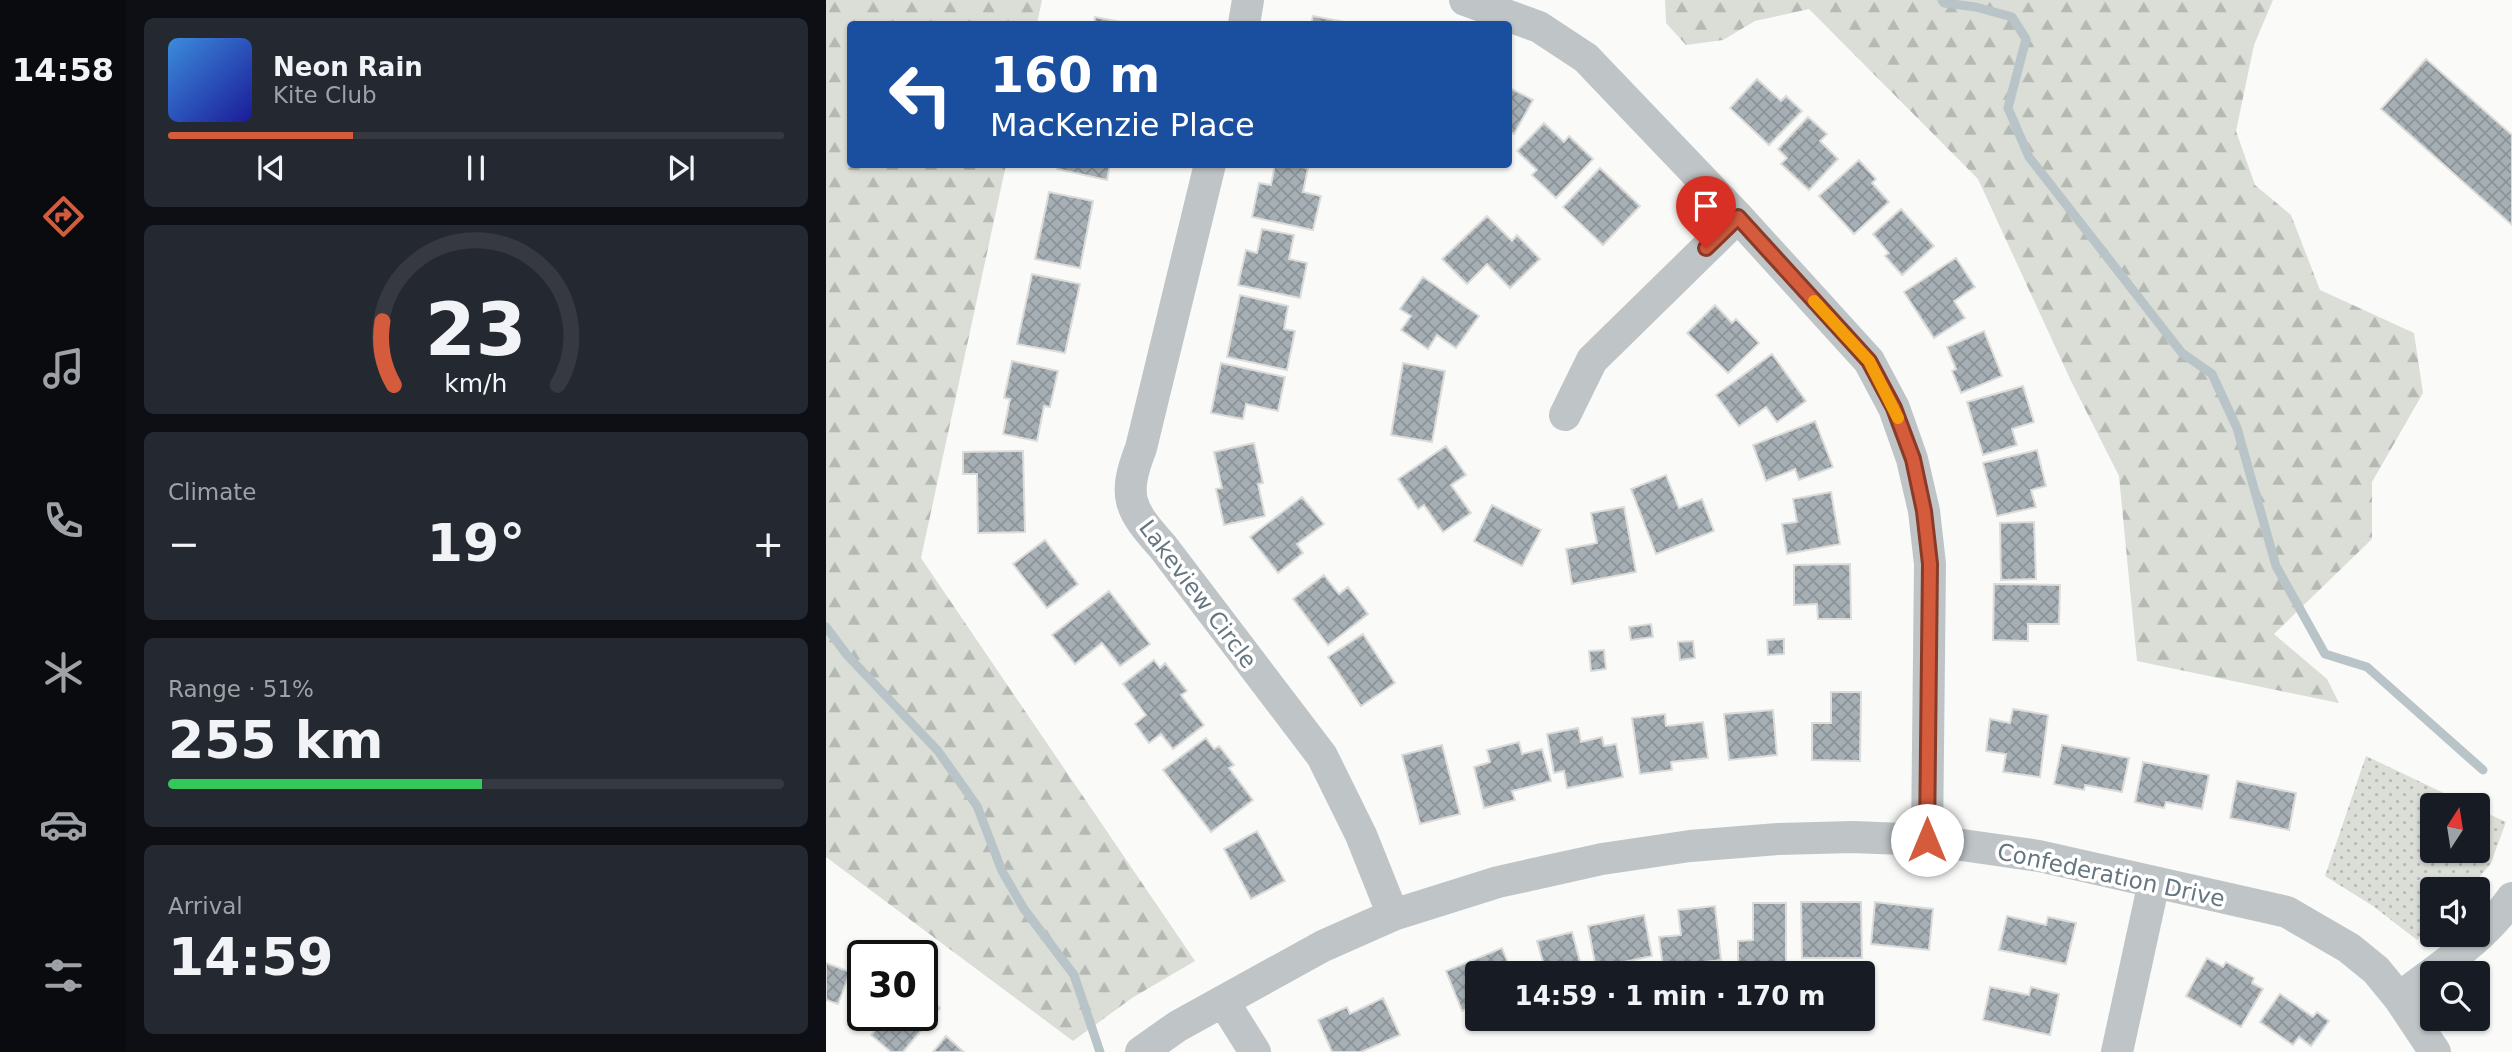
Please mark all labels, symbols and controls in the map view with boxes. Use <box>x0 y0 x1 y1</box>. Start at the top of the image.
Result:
text: 160 m <box>990 47 1160 104</box>
icon: left <box>875 49 966 140</box>
text: 14:58 <box>12 51 114 89</box>
text: Neon Rain <box>273 52 423 82</box>
text: Kite Club <box>273 82 377 108</box>
text: MacKenzie Place <box>990 106 1255 144</box>
icon: previous <box>252 149 290 187</box>
icon: pause <box>457 149 495 187</box>
icon: next <box>662 149 700 187</box>
pin <box>1676 176 1736 248</box>
icon: arrive <box>1687 187 1725 225</box>
icon: directions <box>39 192 88 241</box>
text: 23 <box>425 288 527 373</box>
icon: music <box>39 344 88 393</box>
text: km/h <box>444 369 508 398</box>
text: Climate <box>168 479 257 505</box>
icon: phone <box>39 496 88 545</box>
text: 19° <box>427 513 525 573</box>
street label: Lakeview Circle <box>1134 515 1262 673</box>
text: − <box>168 522 200 566</box>
text: + <box>752 522 784 566</box>
icon: climate <box>39 648 88 697</box>
text: Range · 51% <box>168 676 314 702</box>
text: 255 km <box>168 710 383 770</box>
north arrow <box>2420 793 2490 863</box>
map controls <box>2420 793 2490 1031</box>
icon: car <box>39 800 88 849</box>
position arrow <box>1890 803 1964 877</box>
street label: Confederation Drive <box>1995 838 2227 912</box>
button: sound <box>2420 877 2490 947</box>
text: Arrival <box>168 893 243 919</box>
text: 14:59 <box>168 927 334 987</box>
speed limit sign: 30 <box>847 940 938 1031</box>
icon: filters <box>39 951 88 1000</box>
button: search <box>2420 961 2490 1031</box>
text: 14:59 · 1 min · 170 m <box>1515 981 1825 1011</box>

